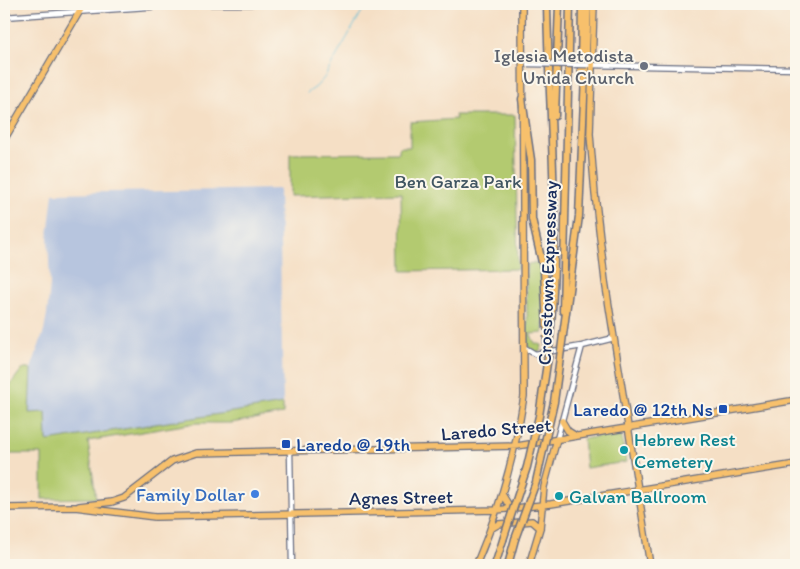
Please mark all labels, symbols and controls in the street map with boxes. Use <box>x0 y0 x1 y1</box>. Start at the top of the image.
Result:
place label: Iglesia Metodista Unida Church <box>494 44 634 89</box>
marker: Iglesia Metodista Unida Church <box>638 60 650 72</box>
park label: Ben Garza Park <box>394 170 522 193</box>
street label: Crosstown Expressway <box>533 180 562 366</box>
place label: Laredo @ 12th Ns <box>573 398 713 421</box>
marker: Laredo @ 12th Ns <box>717 403 729 415</box>
street label: Laredo Street <box>440 413 552 446</box>
place label: Hebrew Rest Cemetery <box>634 428 736 473</box>
place label: Laredo @ 19th <box>296 433 411 456</box>
marker: Laredo @ 19th <box>280 438 292 450</box>
marker: Hebrew Rest Cemetery <box>618 444 630 456</box>
place label: Family Dollar <box>136 483 245 506</box>
street label: Agnes Street <box>349 485 453 510</box>
place label: Galvan Ballroom <box>569 485 706 508</box>
marker: Family Dollar <box>249 488 261 500</box>
marker: Galvan Ballroom <box>553 490 565 502</box>

